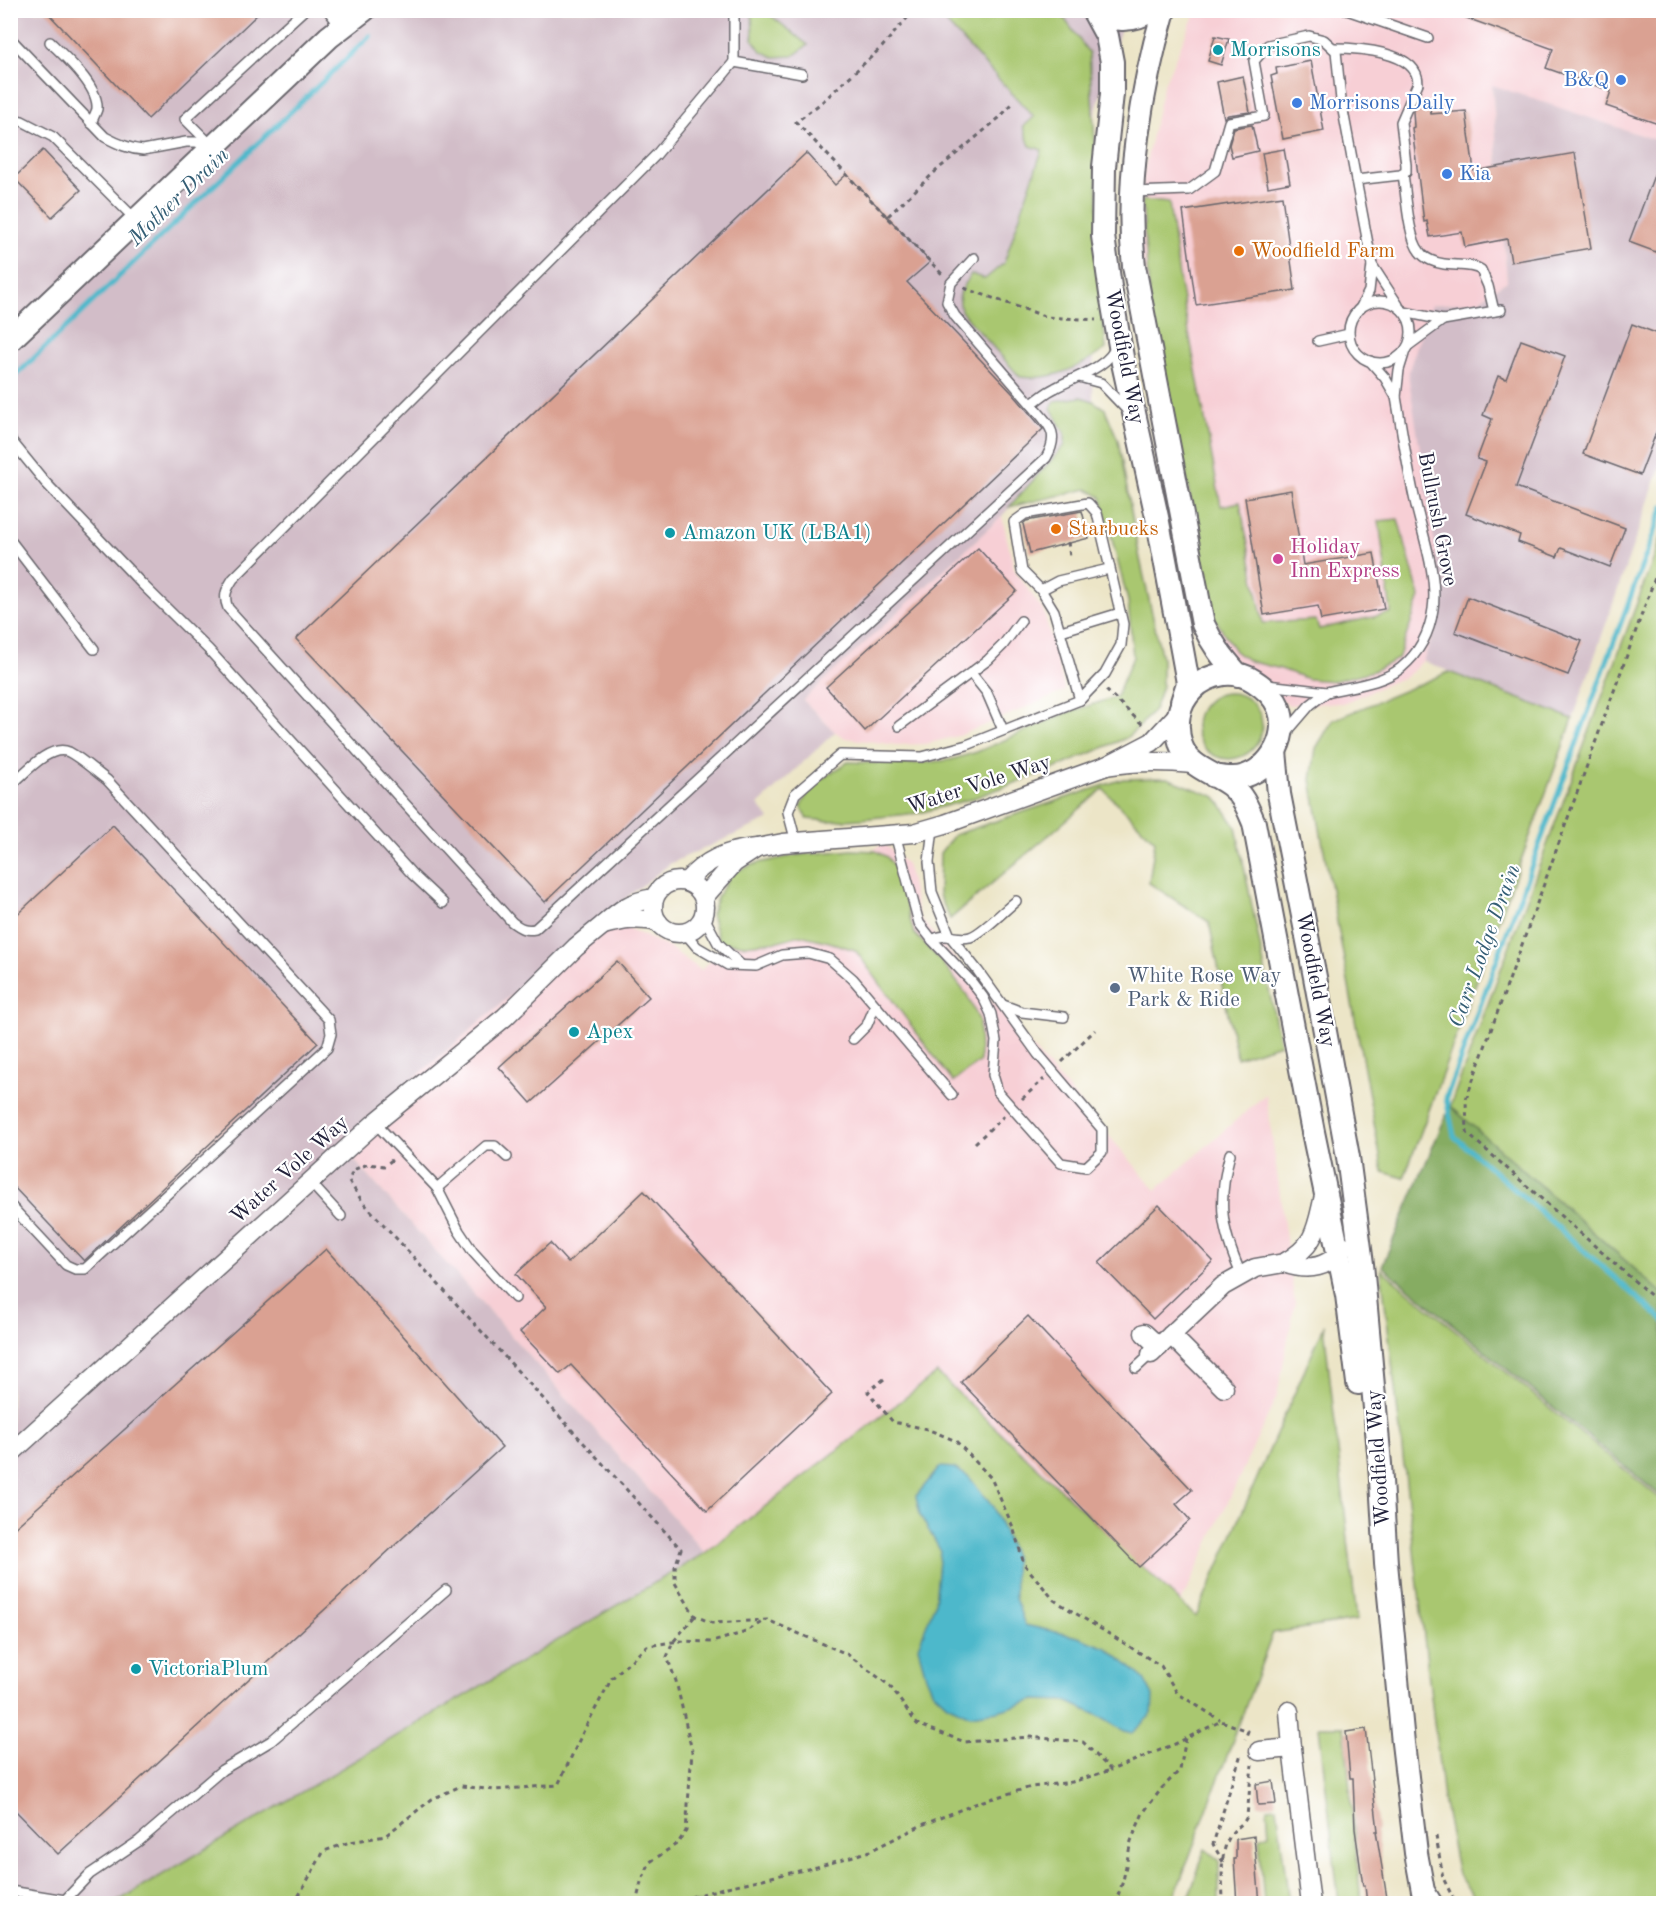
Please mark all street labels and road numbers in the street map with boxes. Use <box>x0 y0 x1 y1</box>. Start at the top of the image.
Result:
street label: Woodfield Way <box>1101 288 1147 426</box>
street label: Bullrush Grove <box>1414 450 1460 588</box>
street label: Water Vole Way <box>904 752 1054 818</box>
street label: Woodfield Way <box>1292 911 1338 1049</box>
street label: Water Vole Way <box>227 1112 353 1228</box>
street label: Woodfield Way <box>1364 1389 1394 1527</box>

